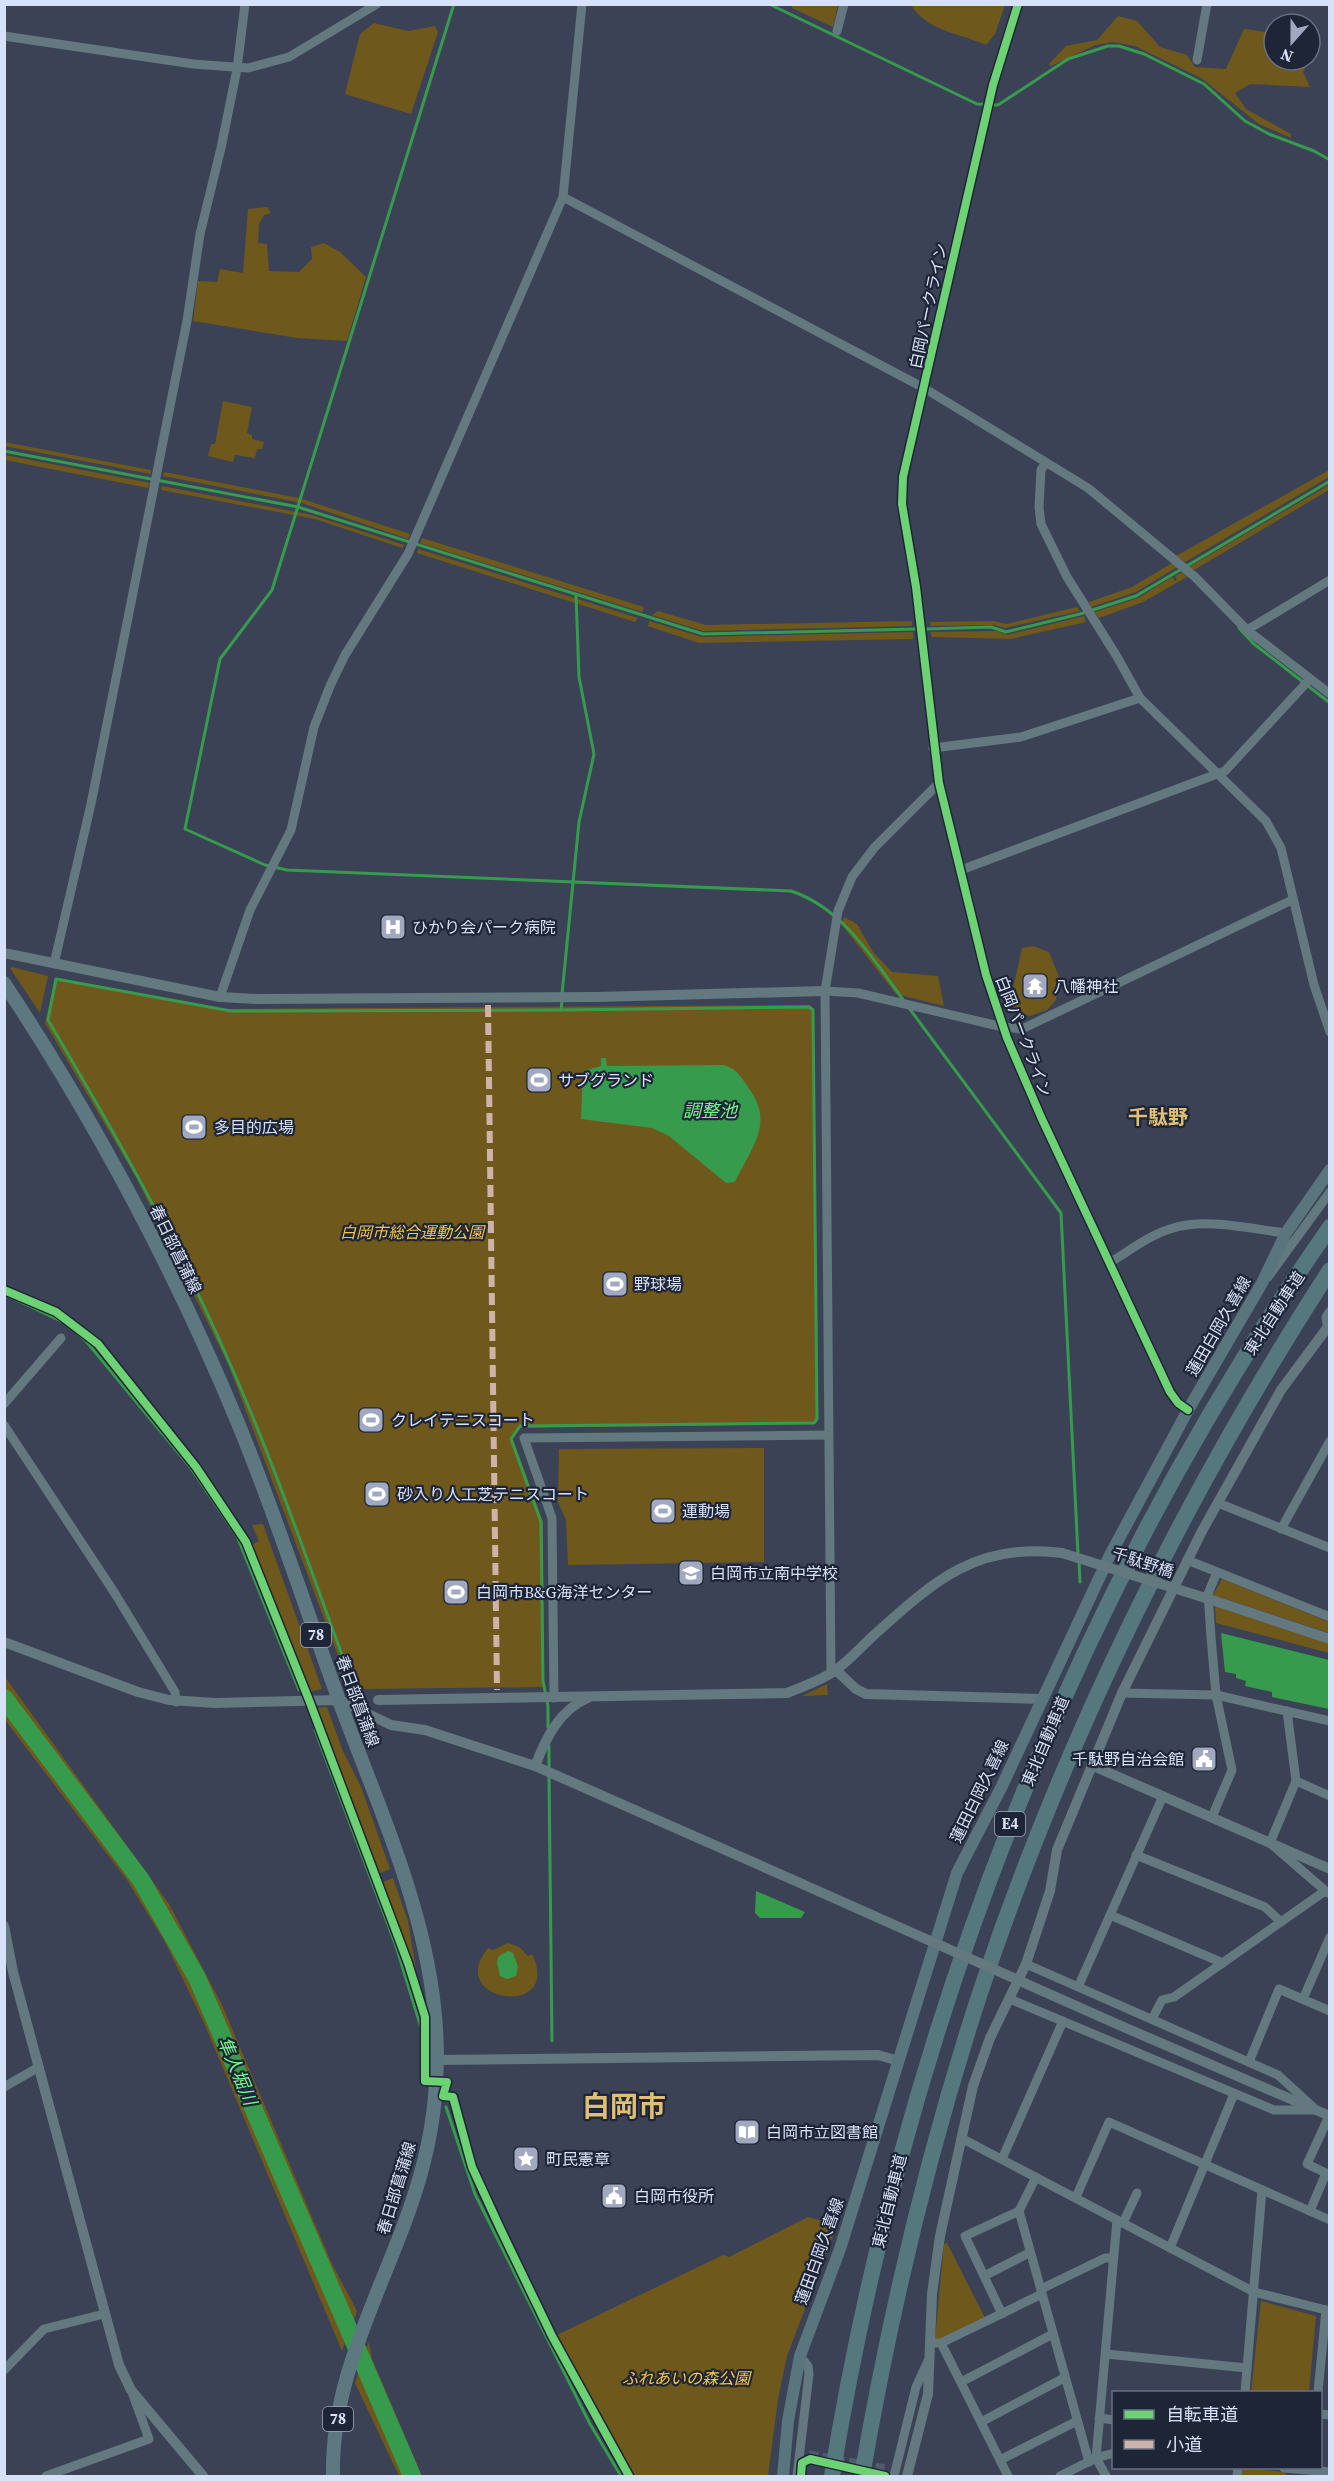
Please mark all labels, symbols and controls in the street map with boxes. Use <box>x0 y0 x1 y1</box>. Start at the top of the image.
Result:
north arrow <box>1262 12 1322 72</box>
text: N <box>1277 44 1296 68</box>
street label: 白岡パークライン <box>904 241 952 371</box>
hospital icon: ひかり会パーク病院 <box>378 912 408 942</box>
place label: ひかり会パーク病院 <box>412 916 556 938</box>
temple icon: 八幡神社 <box>1020 971 1050 1001</box>
street label: 白岡パークライン <box>991 972 1057 1100</box>
place label: 八幡神社 <box>1054 975 1118 997</box>
sports icon: サブグランド <box>524 1065 554 1095</box>
place label: サブグランド <box>558 1069 654 1091</box>
water label: 調整池 <box>683 1098 739 1123</box>
district label: 千駄野 <box>1128 1103 1188 1131</box>
sports icon: 多目的広場 <box>179 1112 209 1142</box>
place label: 多目的広場 <box>214 1116 294 1138</box>
street label: 春日部菖蒲線 <box>145 1201 207 1297</box>
park label: 白岡市総合運動公園 <box>340 1221 486 1243</box>
street label: 東北自動車道 <box>1239 1267 1309 1359</box>
sports icon: 野球場 <box>600 1269 630 1299</box>
street label: 蓮田白岡久喜線 <box>1180 1272 1256 1380</box>
place label: 野球場 <box>634 1273 682 1295</box>
sports icon: クレイテニスコート <box>356 1405 386 1435</box>
place label: クレイテニスコート <box>391 1409 535 1431</box>
sports icon: 砂入り人工芝テニスコート <box>362 1479 392 1509</box>
place label: 砂入り人工芝テニスコート <box>397 1483 589 1505</box>
sports icon: 運動場 <box>648 1496 678 1526</box>
place label: 運動場 <box>682 1500 730 1522</box>
street label: 千駄野橋 <box>1109 1542 1177 1582</box>
school or university icon: 白岡市立南中学校 <box>676 1558 706 1588</box>
place label: 白岡市立南中学校 <box>710 1562 838 1584</box>
sports icon: 白岡市B&G海洋センター <box>441 1577 471 1607</box>
place label: 白岡市B&G海洋センター <box>476 1581 653 1603</box>
road number: 78 <box>301 1623 331 1647</box>
street label: 春日部菖蒲線 <box>331 1652 385 1750</box>
street label: 東北自動車道 <box>1016 1693 1074 1789</box>
street label: 蓮田白岡久喜線 <box>945 1736 1013 1846</box>
public building icon: 千駄野自治会館 <box>1189 1744 1219 1774</box>
place label: 千駄野自治会館 <box>1072 1748 1184 1770</box>
road number: E4 <box>995 1812 1025 1836</box>
water label: 隼人堀川 <box>212 2033 264 2111</box>
district label: 白岡市 <box>582 2087 666 2125</box>
library icon: 白岡市立図書館 <box>732 2117 762 2147</box>
place label: 白岡市立図書館 <box>766 2121 878 2143</box>
street label: 春日部菖蒲線 <box>371 2139 421 2237</box>
place icon: 町民憲章 <box>511 2144 541 2174</box>
place label: 町民憲章 <box>546 2148 610 2170</box>
street label: 東北自動車道 <box>867 2152 911 2250</box>
public building icon: 白岡市役所 <box>599 2181 629 2211</box>
place label: 白岡市役所 <box>634 2185 714 2207</box>
street label: 蓮田白岡久喜線 <box>790 2195 848 2307</box>
park label: ふれあいの森公園 <box>622 2367 752 2389</box>
legend <box>1112 2391 1322 2469</box>
text: 自転車道 <box>1166 2402 1238 2427</box>
road number: 78 <box>323 2407 353 2431</box>
text: 小道 <box>1166 2432 1202 2457</box>

